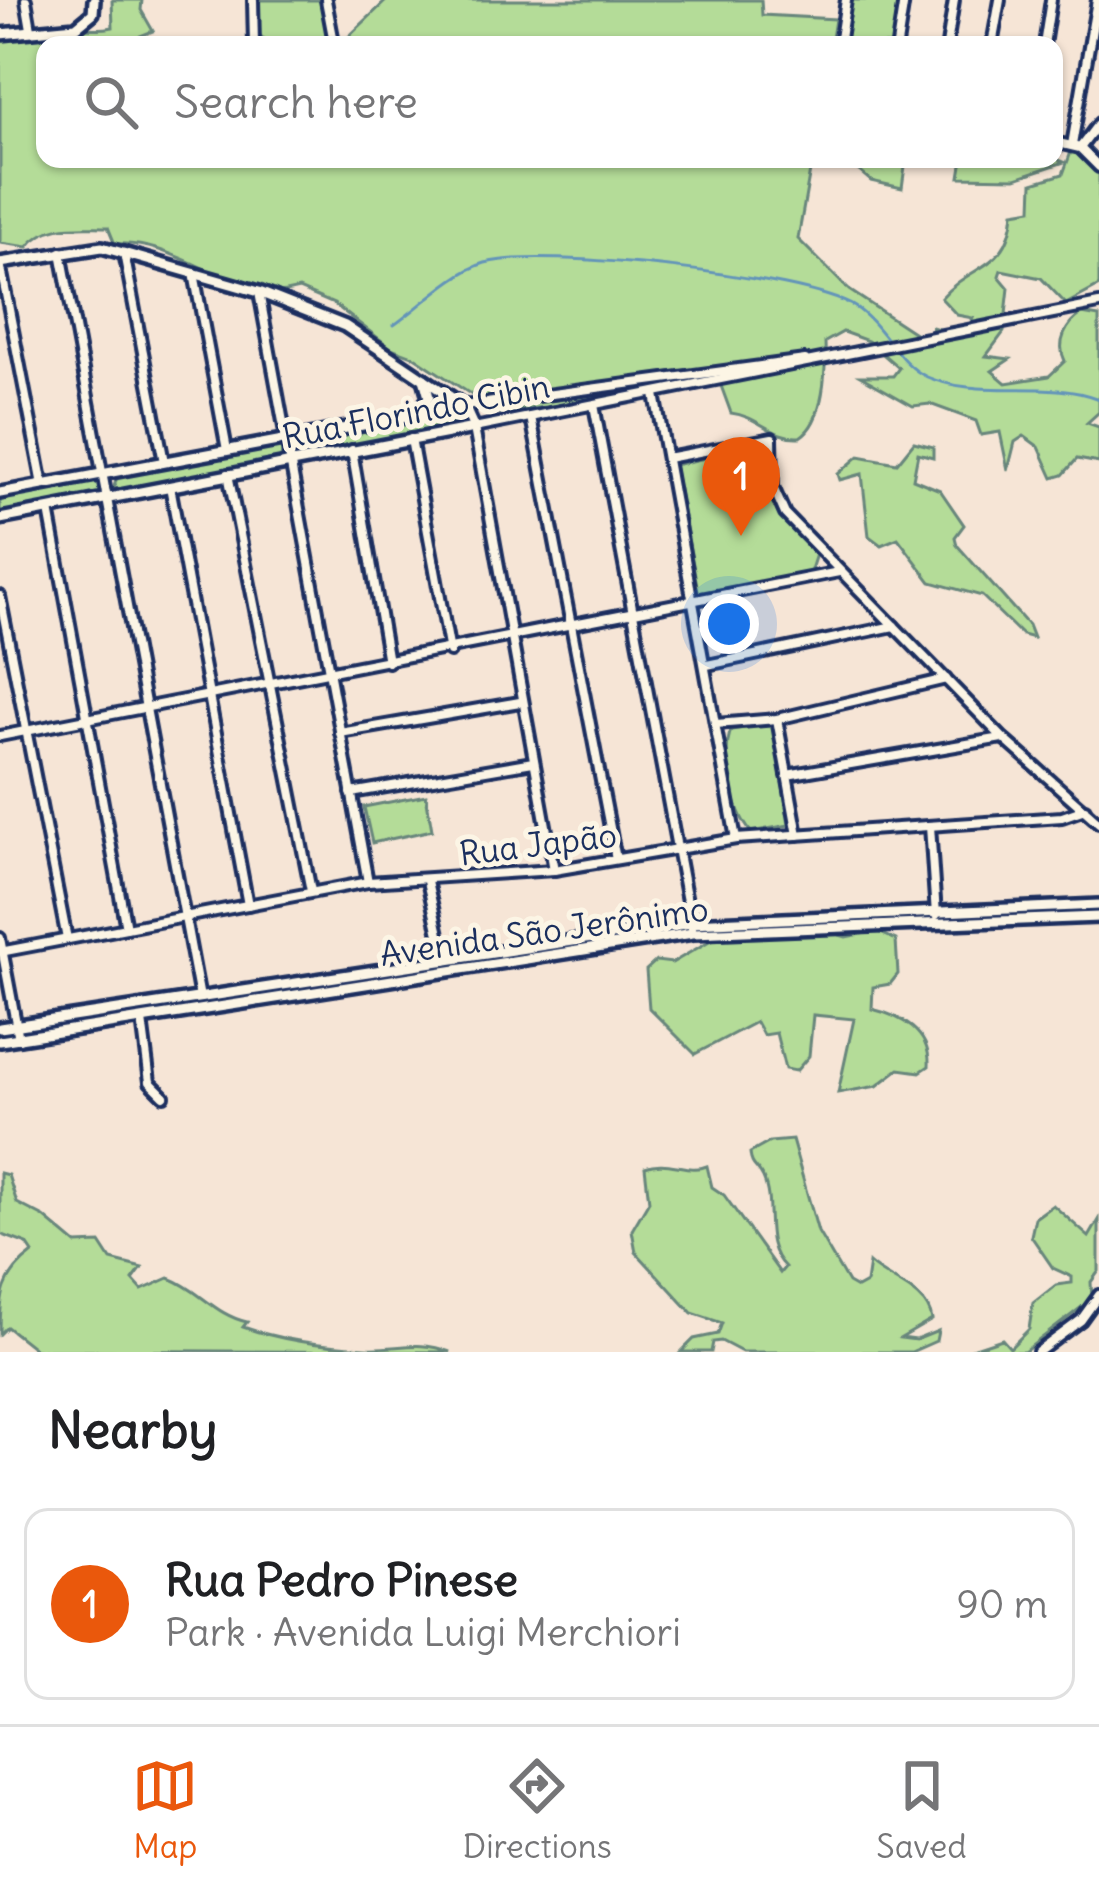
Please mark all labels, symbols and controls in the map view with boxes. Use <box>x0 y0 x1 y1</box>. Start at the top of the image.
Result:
search box <box>36 36 1063 168</box>
icon: search <box>78 69 144 135</box>
text: Search here <box>174 74 418 130</box>
street label: Rua Florindo Cibin <box>279 365 553 457</box>
pin: 1 <box>702 437 780 536</box>
your location <box>699 594 759 654</box>
street label: Rua Japão <box>457 814 619 874</box>
street label: Avenida São Jerônimo <box>377 887 711 975</box>
text: Nearby <box>48 1398 217 1462</box>
text: Rua Pedro Pinese <box>165 1552 518 1608</box>
text: 1 <box>82 1580 98 1629</box>
text: 90 m <box>956 1580 1048 1629</box>
text: Park · Avenida Luigi Merchiori <box>165 1608 681 1657</box>
tab: Map <box>132 1753 198 1867</box>
tab: Directions <box>463 1753 612 1867</box>
tab: Saved <box>876 1753 967 1867</box>

